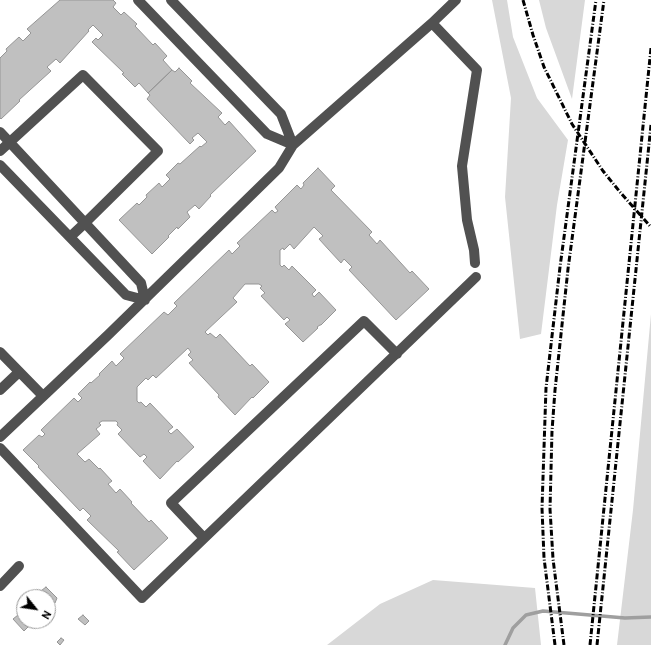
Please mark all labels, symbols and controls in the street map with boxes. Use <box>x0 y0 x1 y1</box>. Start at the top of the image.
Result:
north arrow <box>16 589 56 629</box>
text: N <box>37 608 54 621</box>

